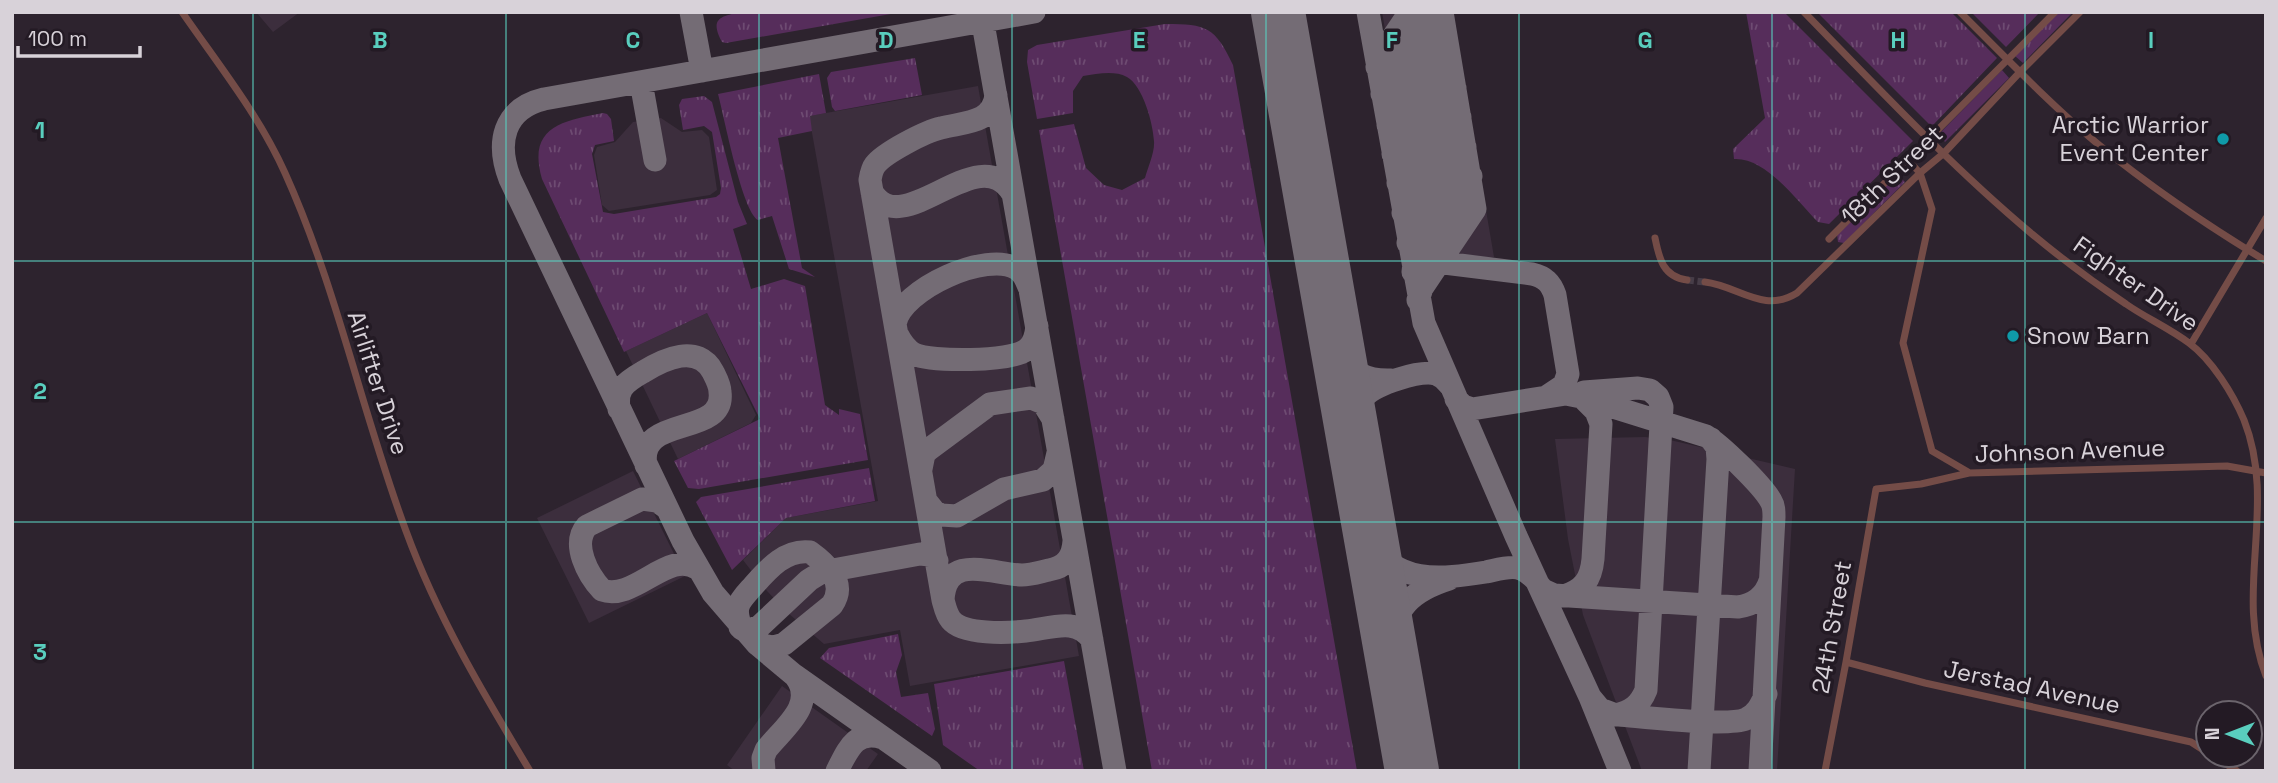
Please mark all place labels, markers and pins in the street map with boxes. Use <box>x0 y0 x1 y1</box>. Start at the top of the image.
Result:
place label: Arctic Warrior Event Center <box>2052 109 2209 168</box>
marker: Arctic Warrior Event Center <box>2215 131 2231 147</box>
place label: Snow Barn <box>2027 320 2150 351</box>
marker: Snow Barn <box>2005 328 2021 344</box>

